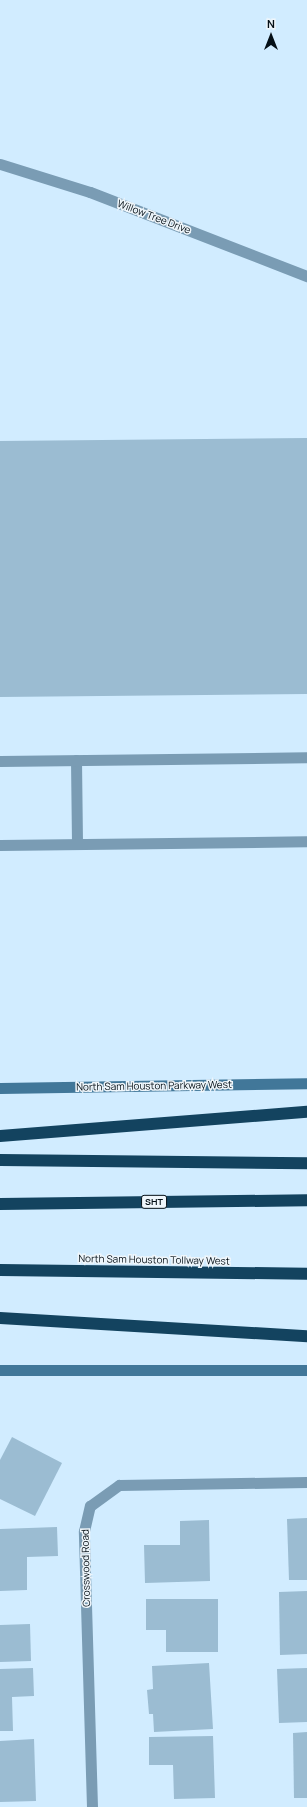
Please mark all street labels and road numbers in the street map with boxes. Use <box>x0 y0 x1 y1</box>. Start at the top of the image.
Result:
street label: Willow Tree Drive <box>116 197 192 237</box>
street label: North Sam Houston Parkway West <box>76 1079 232 1093</box>
road number: SHT <box>141 1195 167 1209</box>
street label: North Sam Houston Tollway West <box>78 1253 230 1267</box>
street label: Crosswood Road <box>79 1529 93 1607</box>

